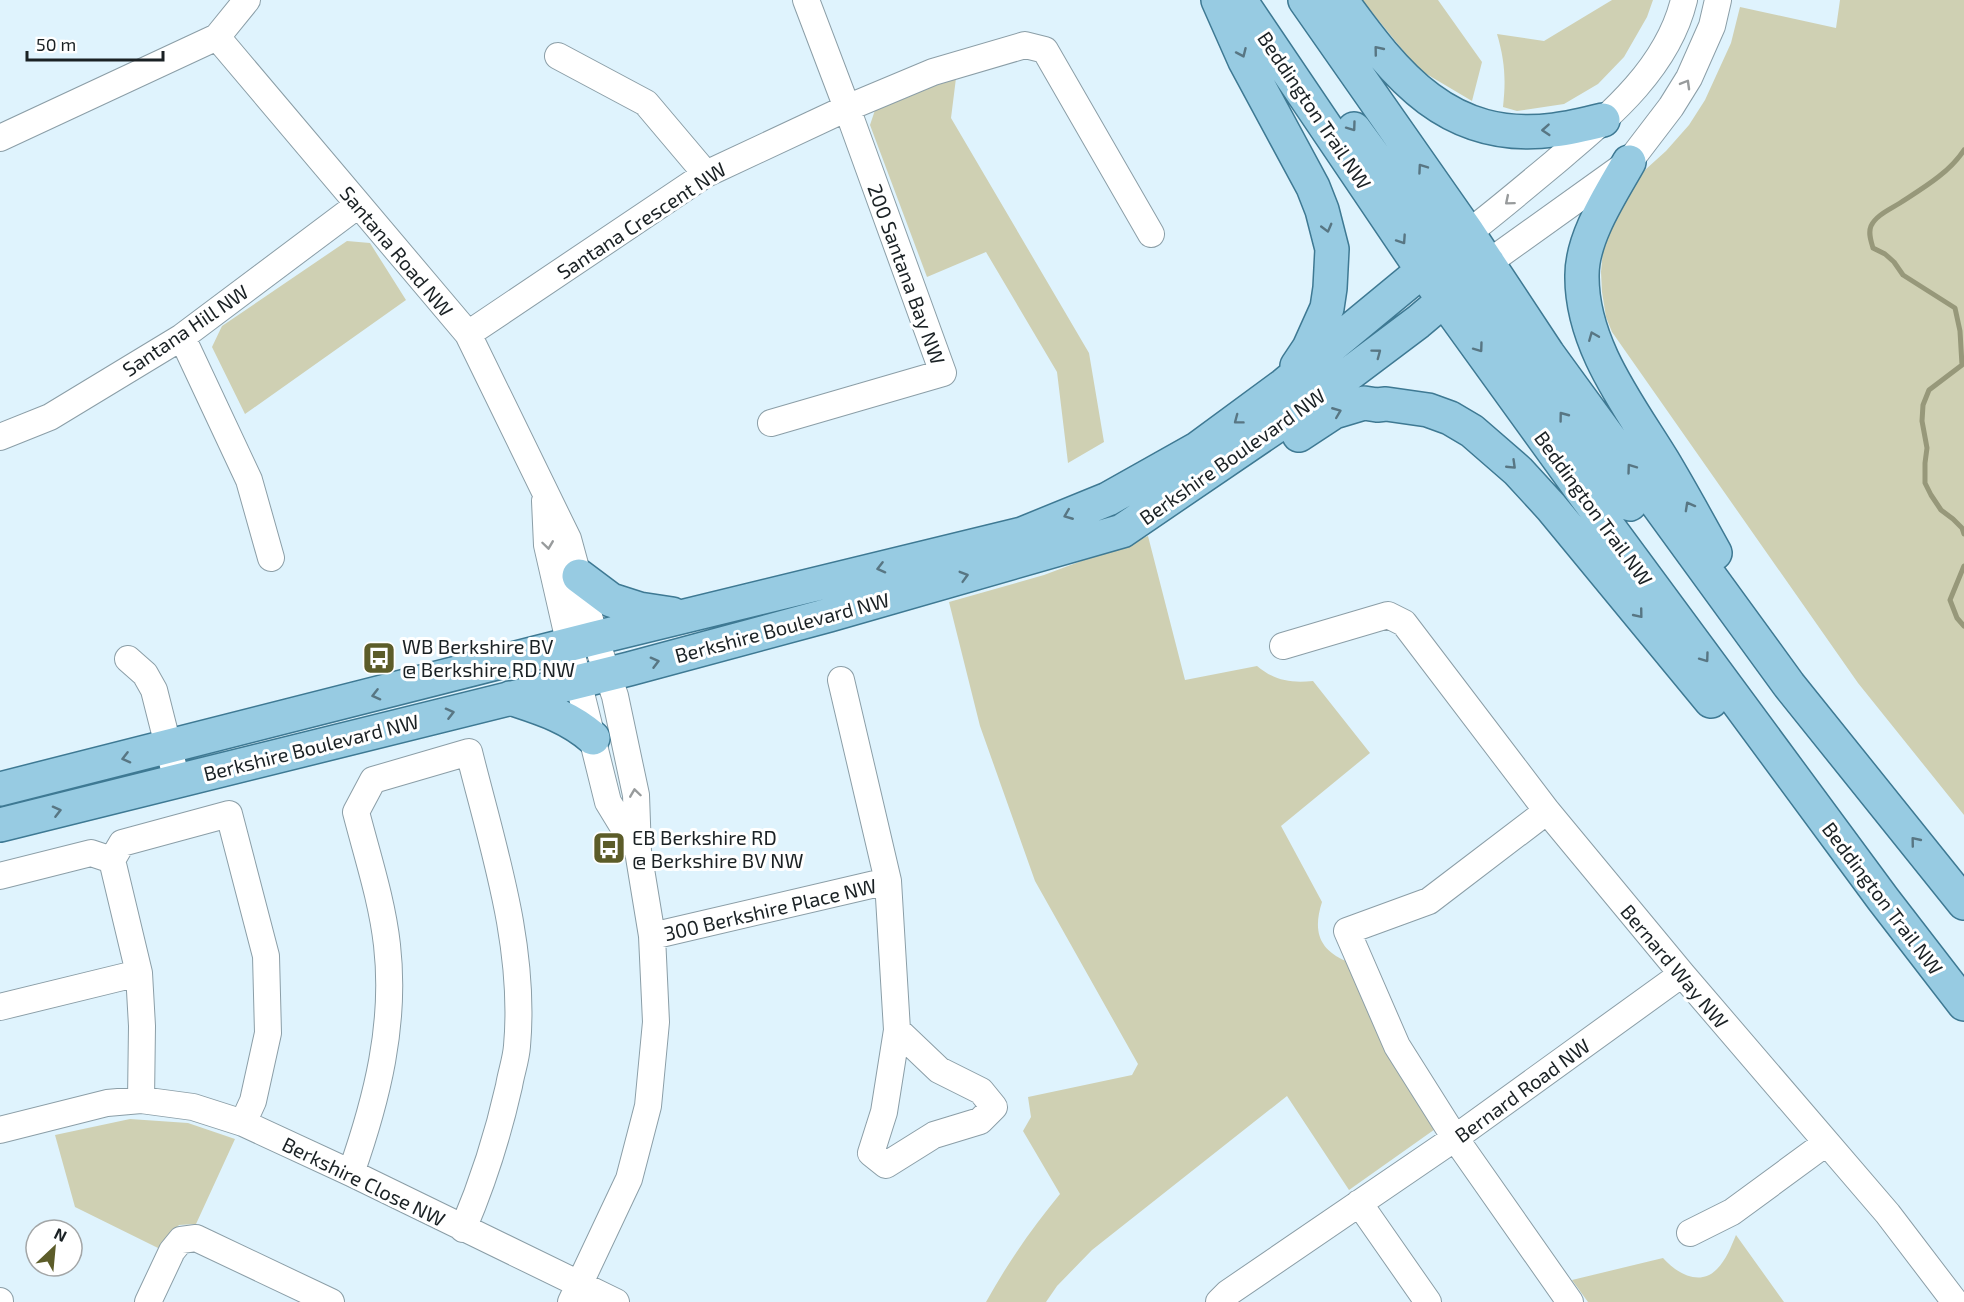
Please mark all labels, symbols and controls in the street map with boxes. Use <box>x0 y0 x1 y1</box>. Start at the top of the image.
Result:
scale bar <box>27 24 164 62</box>
street label: Beddington Trail NW <box>1253 27 1377 193</box>
text: 50 m <box>36 33 76 55</box>
one-way arrow <box>1374 46 1385 57</box>
one-way arrow <box>1235 47 1247 58</box>
one-way arrow <box>1678 80 1690 90</box>
one-way arrow <box>1345 120 1356 131</box>
one-way arrow <box>1541 124 1550 137</box>
street label: Santana Crescent NW <box>552 156 730 284</box>
one-way arrow <box>1418 163 1429 174</box>
street label: 200 Santana Bay NW <box>863 180 951 368</box>
street label: Santana Road NW <box>335 181 459 321</box>
one-way arrow <box>1505 194 1516 205</box>
one-way arrow <box>1320 222 1332 233</box>
one-way arrow <box>1395 233 1406 244</box>
street label: Santana Hill NW <box>117 279 253 381</box>
one-way arrow <box>1588 332 1600 343</box>
one-way arrow <box>1472 341 1483 352</box>
one-way arrow <box>1370 349 1381 360</box>
street label: Berkshire Boulevard NW <box>1135 383 1329 529</box>
one-way arrow <box>1331 407 1342 419</box>
one-way arrow <box>1559 412 1570 423</box>
one-way arrow <box>1233 413 1244 424</box>
street label: Beddington Trail NW <box>1530 426 1658 590</box>
one-way arrow <box>1505 458 1516 469</box>
one-way arrow <box>1627 464 1638 475</box>
one-way arrow <box>1684 502 1696 512</box>
one-way arrow <box>1063 508 1074 520</box>
one-way arrow <box>542 540 554 549</box>
one-way arrow <box>876 561 886 574</box>
one-way arrow <box>959 571 969 584</box>
street label: Berkshire Boulevard NW <box>672 587 892 667</box>
one-way arrow <box>1631 607 1642 618</box>
place label: WB Berkshire BV @ Berkshire RD NW <box>402 634 575 681</box>
bus stop icon: WB Berkshire BV @ Berkshire RD NW <box>361 640 397 676</box>
one-way arrow <box>1698 652 1709 663</box>
one-way arrow <box>650 656 660 669</box>
one-way arrow <box>371 687 381 700</box>
one-way arrow <box>444 707 454 720</box>
street label: Berkshire Boulevard NW <box>201 709 421 785</box>
one-way arrow <box>121 751 131 764</box>
one-way arrow <box>629 788 641 797</box>
one-way arrow <box>52 806 62 819</box>
street label: Beddington Trail NW <box>1818 817 1948 979</box>
place label: EB Berkshire RD @ Berkshire BV NW <box>632 825 803 872</box>
bus stop icon: EB Berkshire RD @ Berkshire BV NW <box>591 830 627 866</box>
one-way arrow <box>1911 837 1922 848</box>
street label: 300 Berkshire Place NW <box>661 873 879 945</box>
street label: Bernard Way NW <box>1616 899 1734 1033</box>
street label: Bernard Road NW <box>1450 1033 1594 1147</box>
street label: Berkshire Close NW <box>279 1131 449 1231</box>
north arrow <box>24 1218 84 1278</box>
text: N <box>51 1223 70 1245</box>

